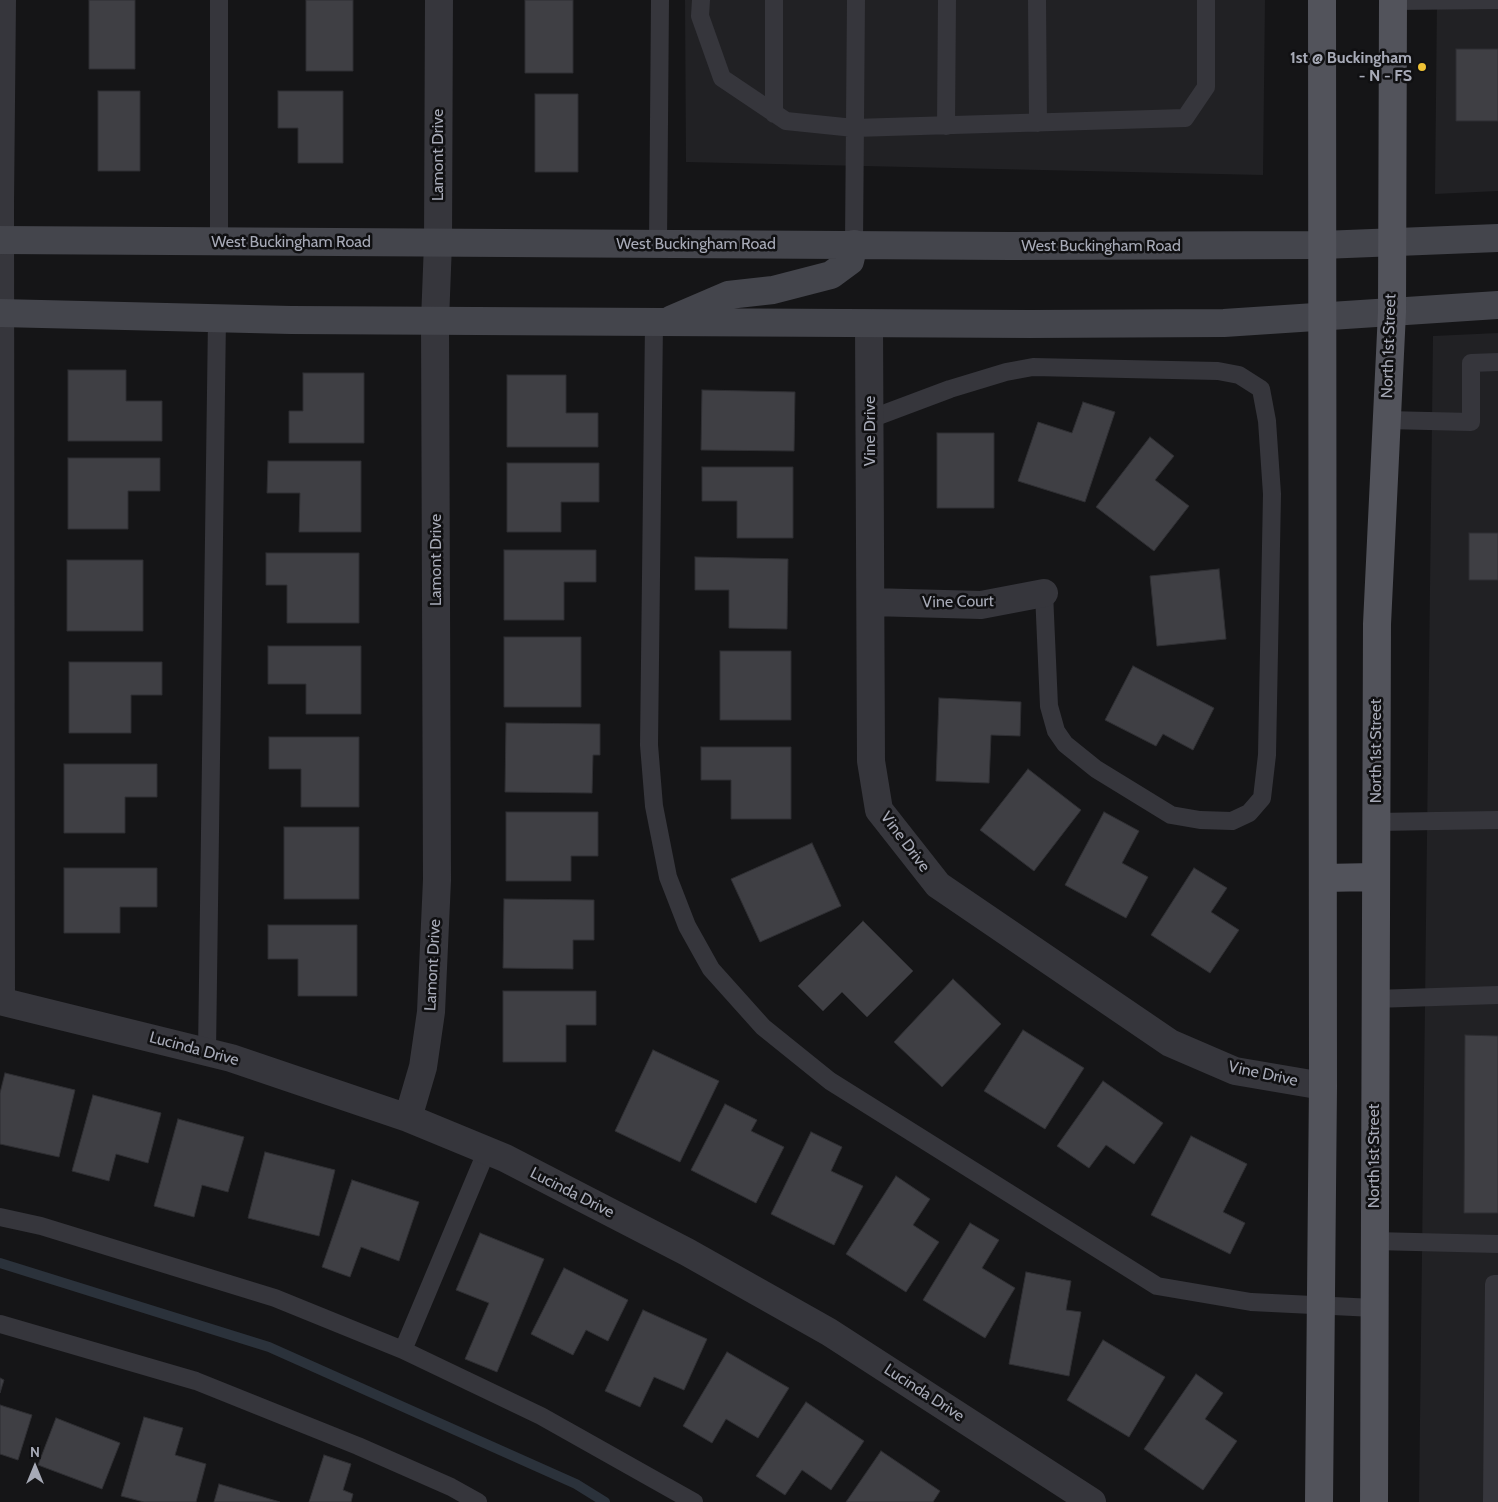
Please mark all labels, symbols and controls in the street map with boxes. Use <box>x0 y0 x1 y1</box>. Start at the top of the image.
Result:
place label: 1st @ Buckingham - N - FS <box>1290 48 1412 86</box>
marker: 1st @ Buckingham - N - FS <box>1416 61 1428 73</box>
street label: Lamont Drive <box>428 109 448 201</box>
street label: West Buckingham Road <box>211 232 371 252</box>
street label: West Buckingham Road <box>616 234 776 254</box>
street label: West Buckingham Road <box>1021 236 1181 256</box>
street label: North 1st Street <box>1378 293 1400 399</box>
street label: Vine Drive <box>860 396 880 466</box>
street label: Lamont Drive <box>426 514 446 606</box>
street label: Vine Court <box>922 592 994 612</box>
street label: North 1st Street <box>1366 699 1386 803</box>
street label: Vine Drive <box>876 808 934 876</box>
street label: Lamont Drive <box>421 918 445 1012</box>
street label: Lucinda Drive <box>147 1028 241 1070</box>
street label: Vine Drive <box>1227 1057 1299 1091</box>
street label: North 1st Street <box>1364 1104 1384 1208</box>
street label: Lucinda Drive <box>527 1164 617 1222</box>
street label: Lucinda Drive <box>880 1360 968 1426</box>
north arrow <box>10 1442 60 1492</box>
text: N <box>30 1443 40 1461</box>

